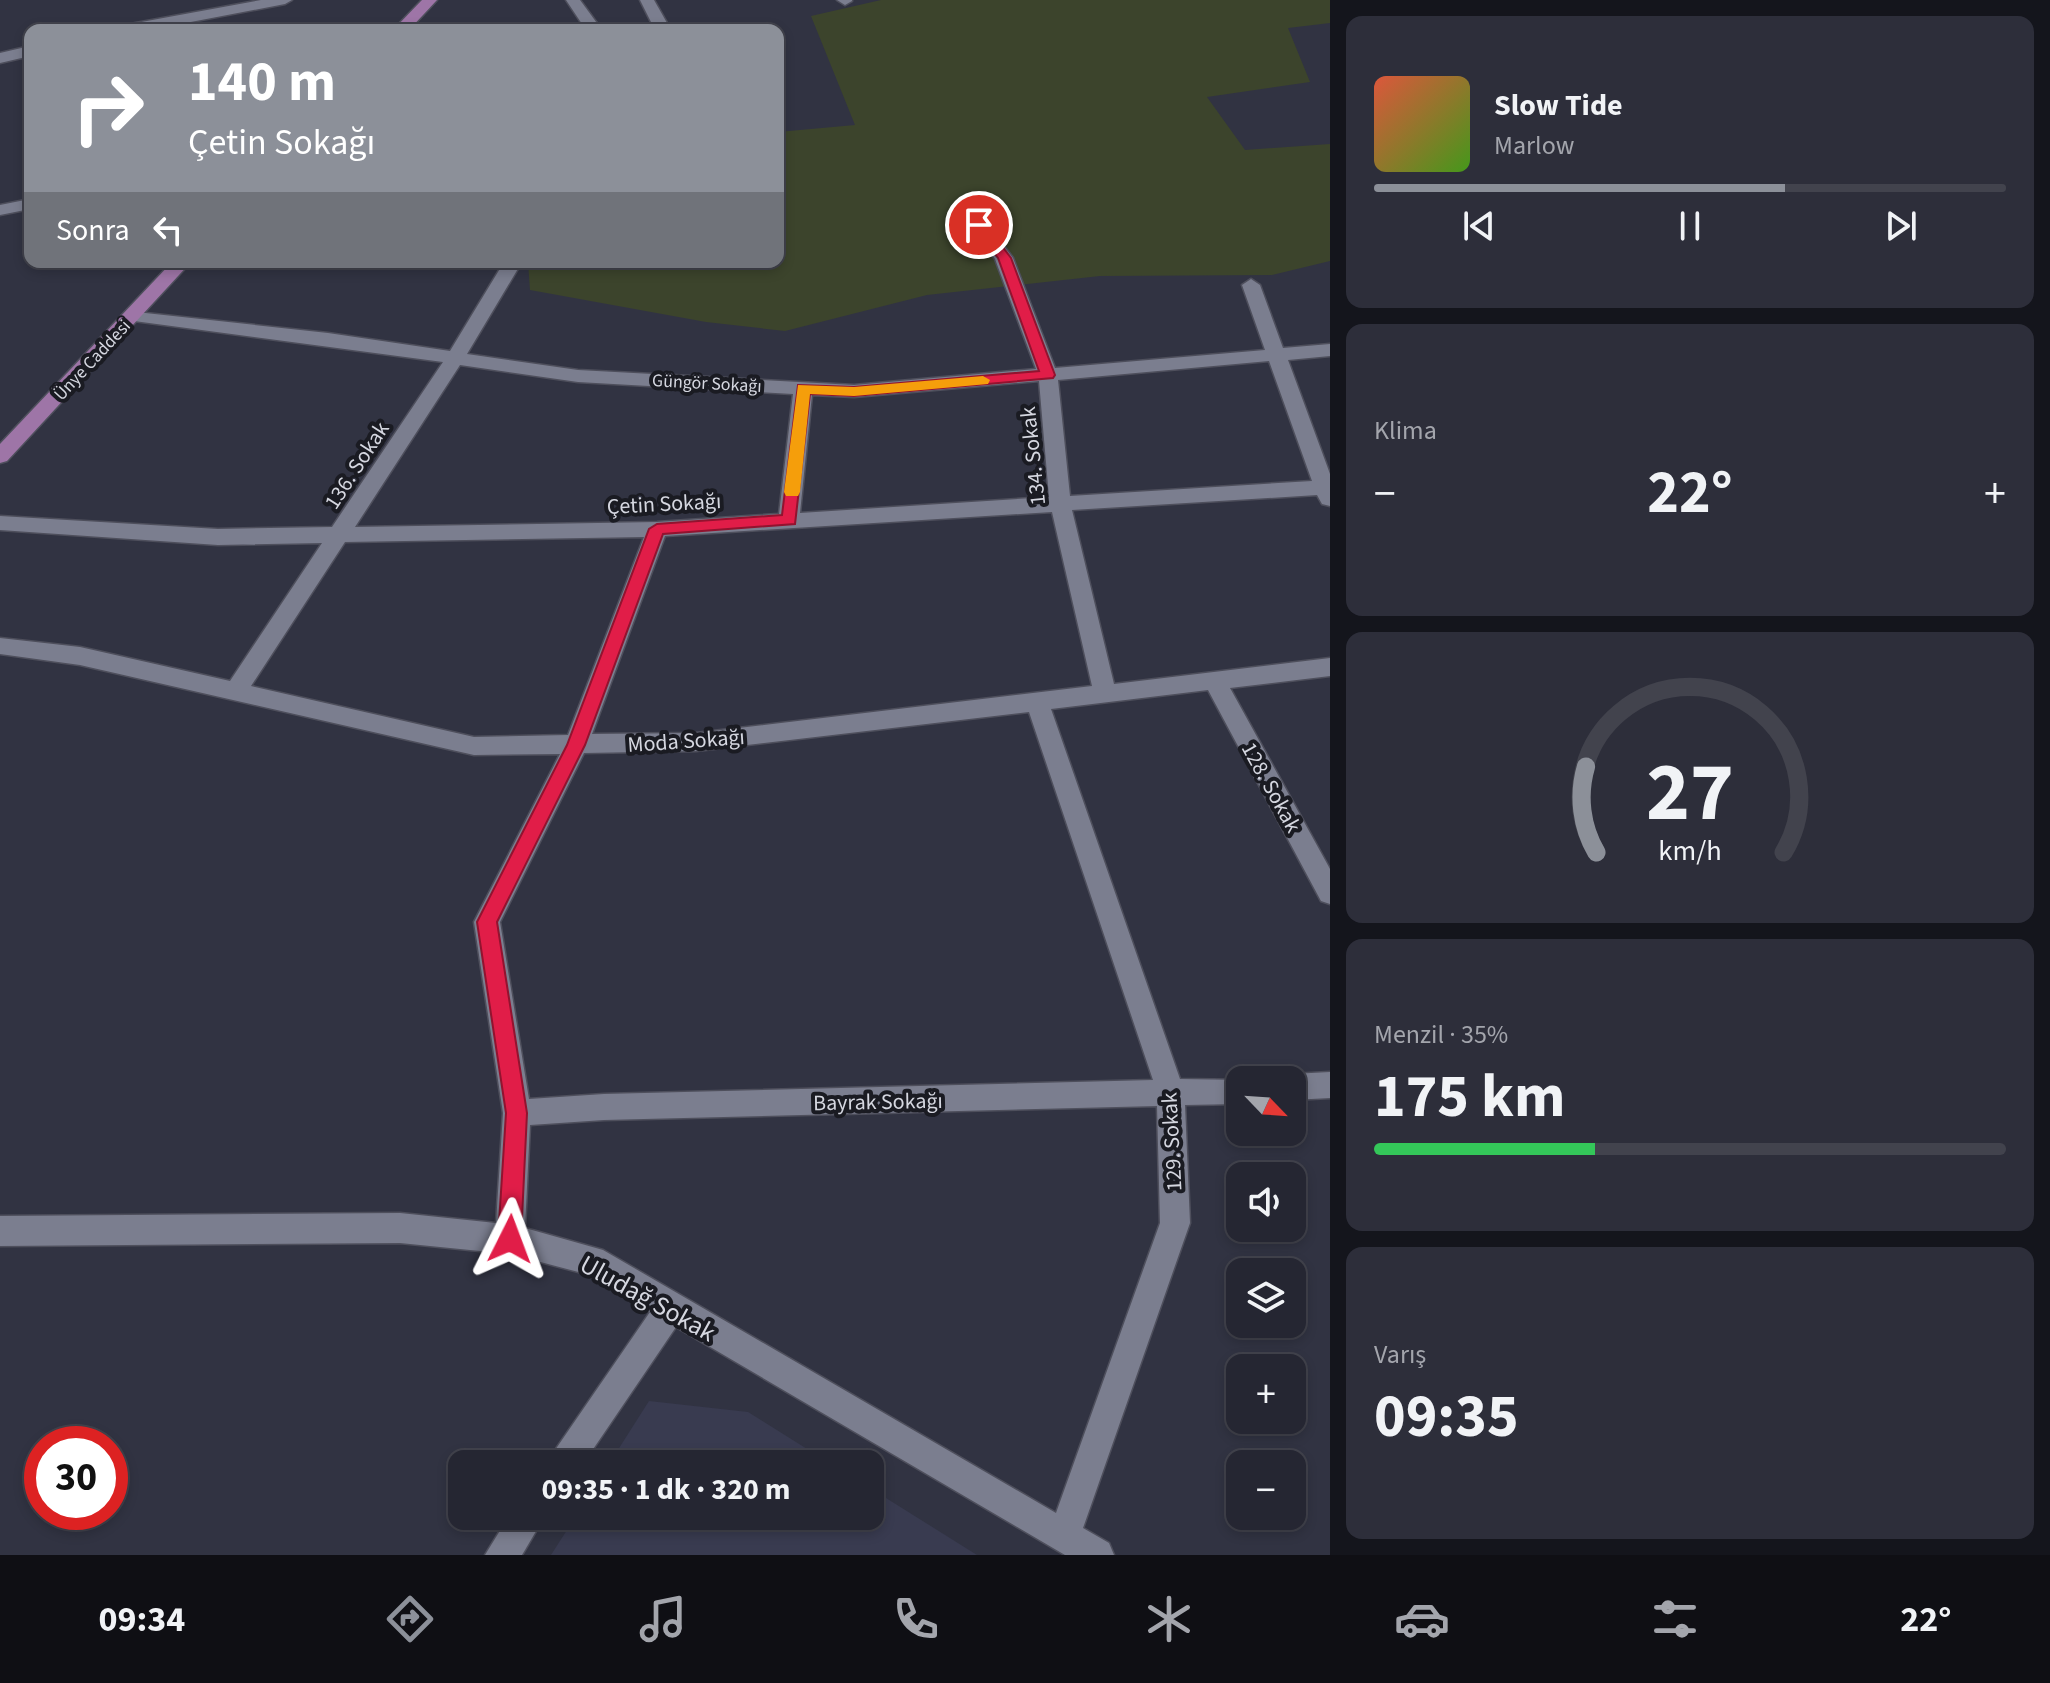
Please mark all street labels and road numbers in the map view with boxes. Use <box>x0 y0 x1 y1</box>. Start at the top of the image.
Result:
street label: Ünye Caddesi <box>48 314 136 406</box>
street label: Güngör Sokağı <box>651 368 762 399</box>
street label: 134. Sokak <box>1012 405 1054 507</box>
street label: 136. Sokak <box>316 415 397 516</box>
street label: Çetin Sokağı <box>606 485 722 523</box>
street label: Moda Sokağı <box>626 721 746 761</box>
street label: 128. Sokak <box>1233 736 1309 839</box>
street label: Bayrak Sokağı <box>813 1085 943 1119</box>
street label: 129. Sokak <box>1153 1092 1191 1192</box>
street label: Uludağ Sokak <box>573 1246 722 1351</box>

